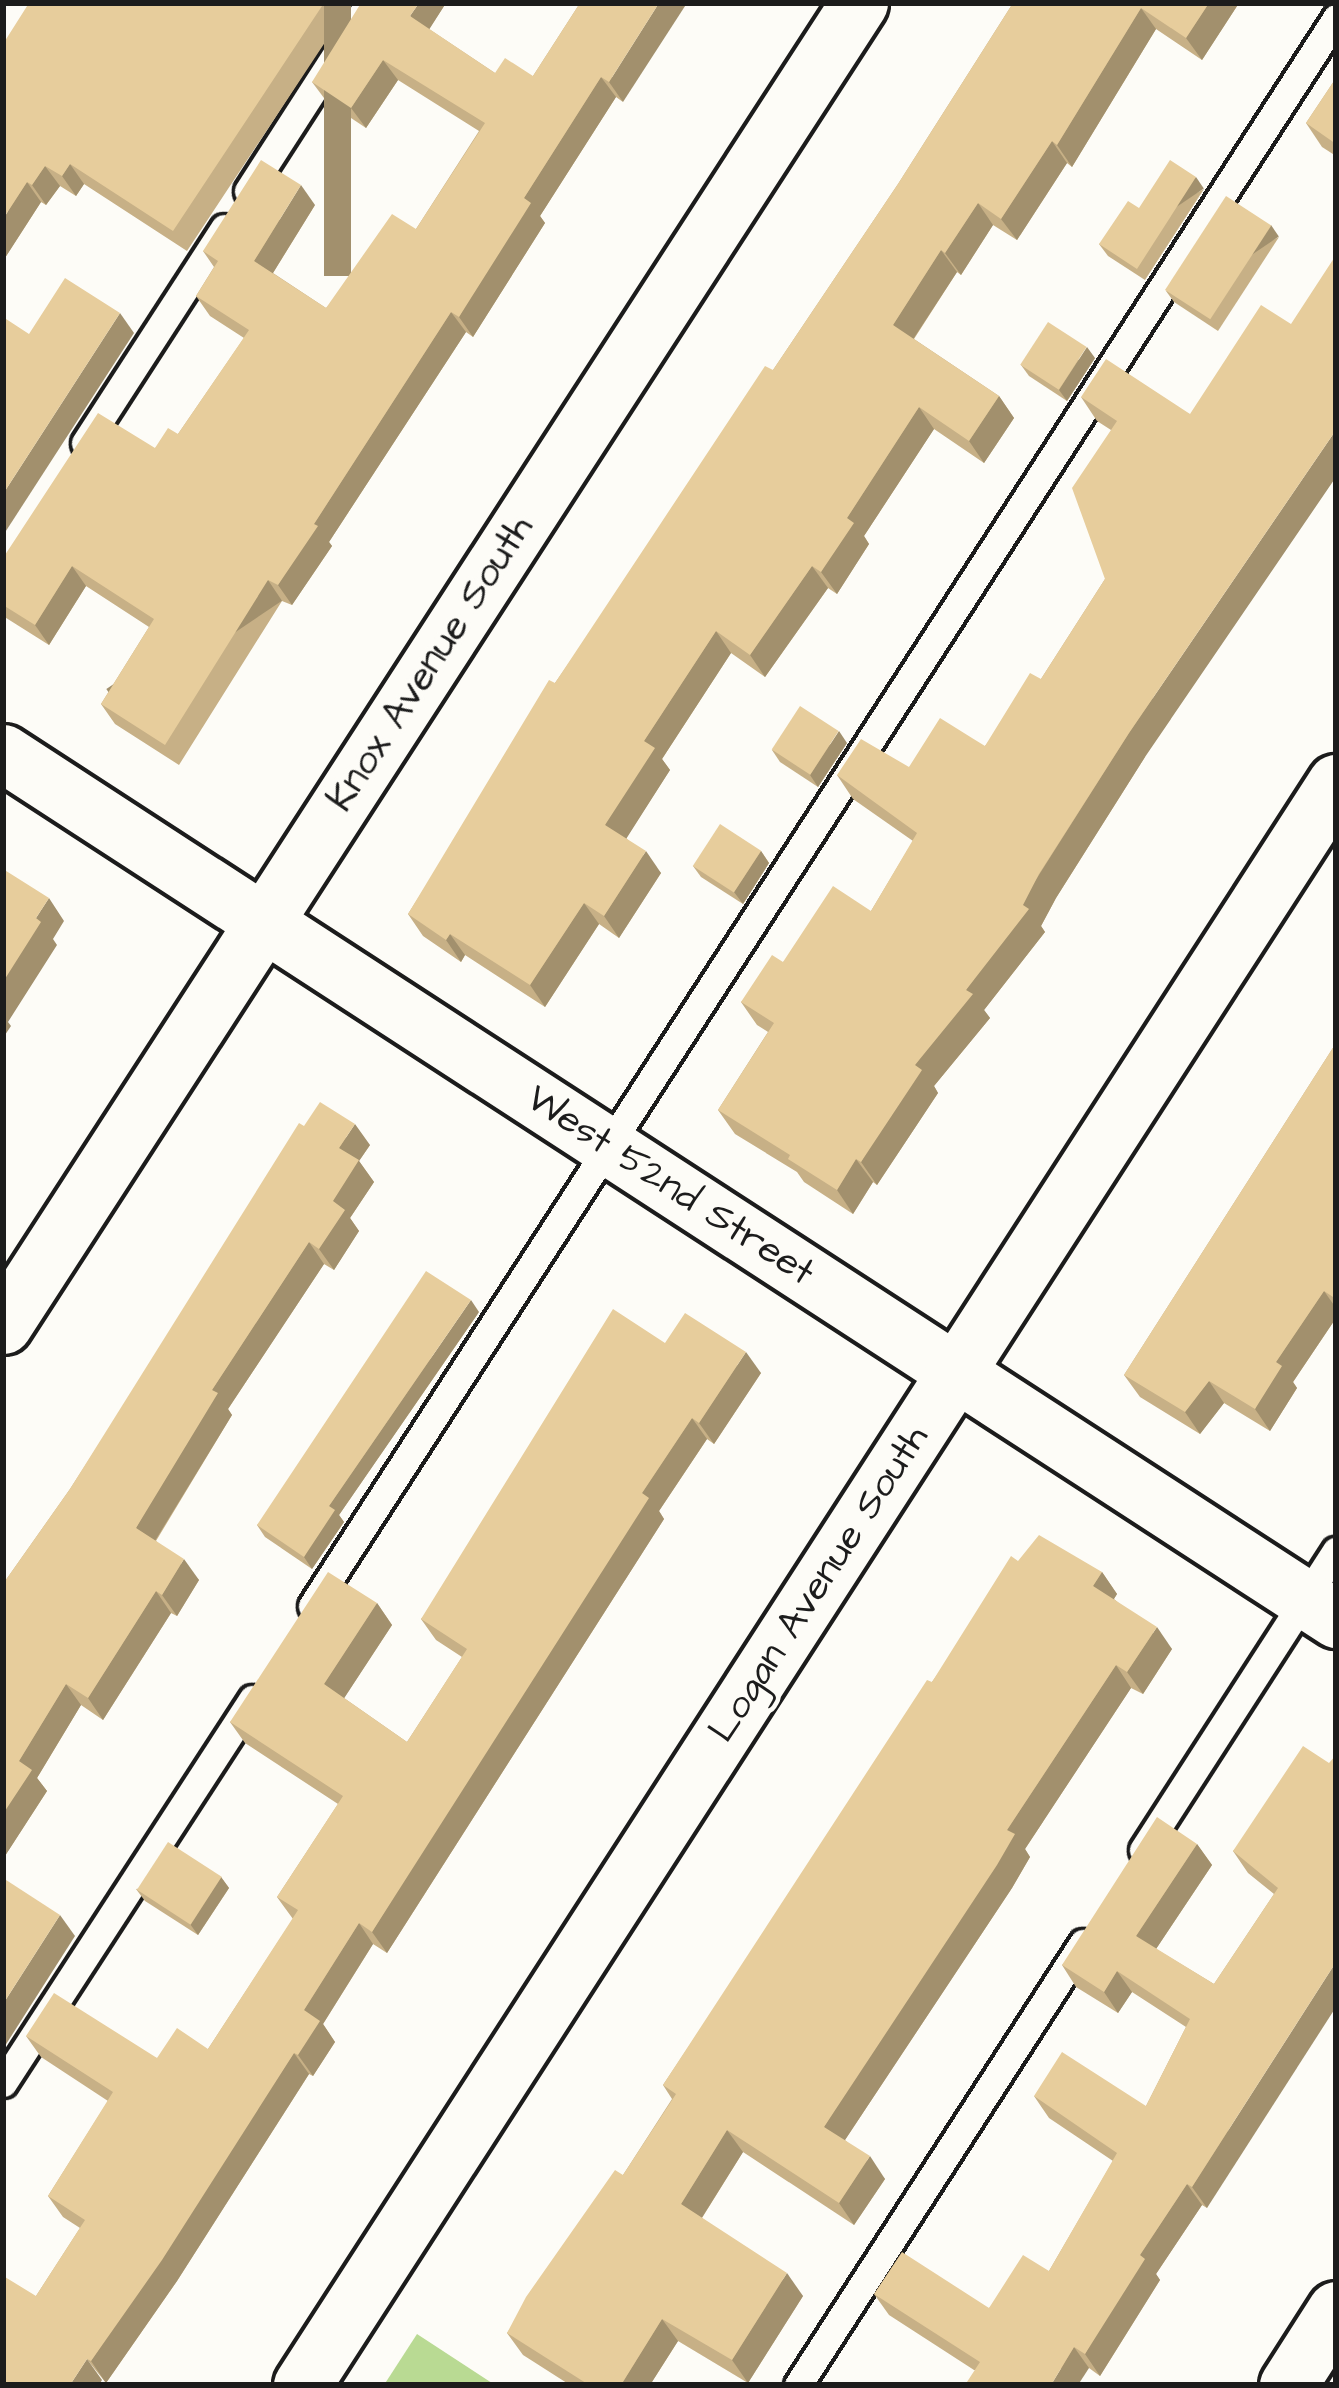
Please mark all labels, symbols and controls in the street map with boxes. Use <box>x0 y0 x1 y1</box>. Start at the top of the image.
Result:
street label: Knox Avenue South <box>318 507 544 821</box>
street label: West 52nd Street <box>517 1075 823 1297</box>
street label: Logan Avenue South <box>699 1417 939 1751</box>

